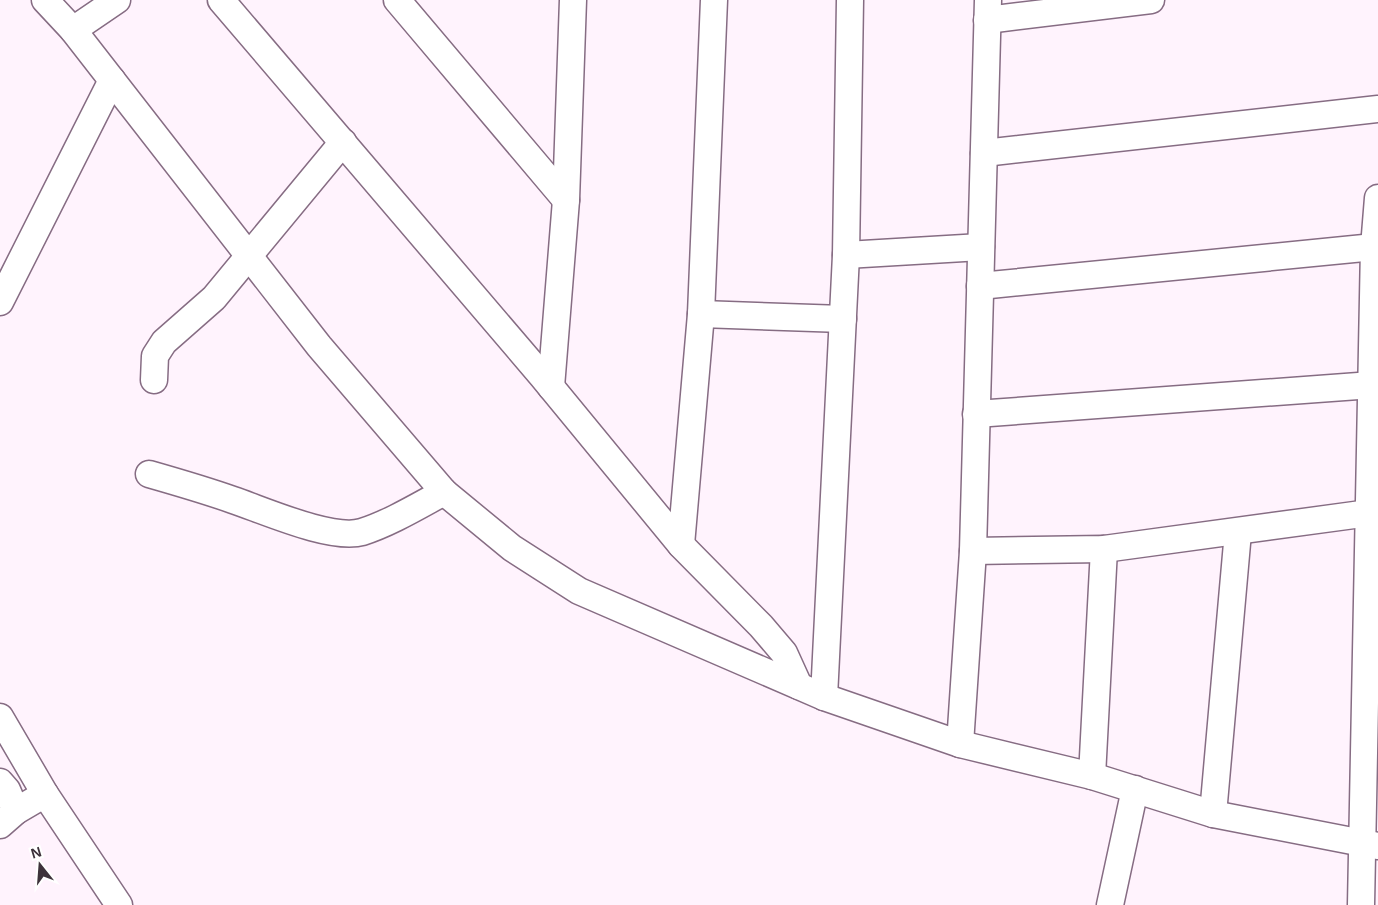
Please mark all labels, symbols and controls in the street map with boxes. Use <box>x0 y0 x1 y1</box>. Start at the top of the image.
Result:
north arrow <box>15 840 65 890</box>
text: N <box>29 843 43 862</box>

